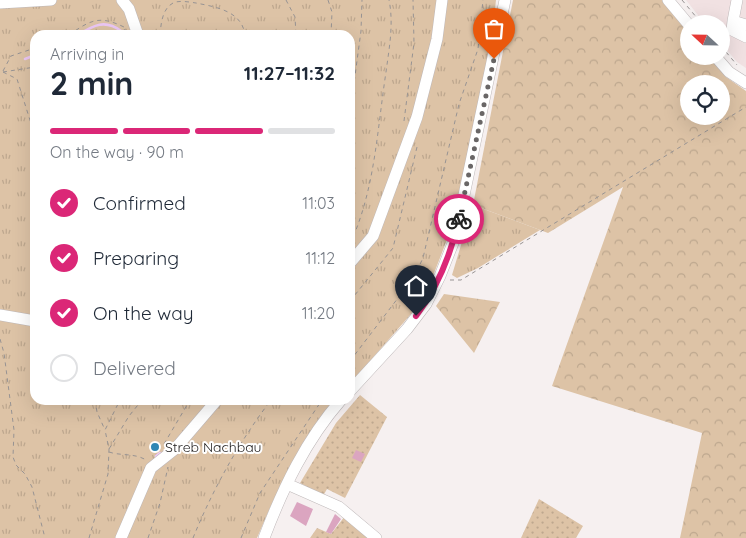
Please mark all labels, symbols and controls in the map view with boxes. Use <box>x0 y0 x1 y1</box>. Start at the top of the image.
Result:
pin <box>473 8 515 59</box>
icon: bag <box>480 15 508 43</box>
north arrow <box>680 15 730 65</box>
map controls <box>680 15 730 125</box>
text: Arriving in <box>50 44 124 64</box>
text: 11:27–11:32 <box>244 61 335 85</box>
text: 2 min <box>50 63 133 103</box>
button: locate <box>680 75 730 125</box>
text: On the way · 90 m <box>50 142 184 162</box>
icon: check <box>50 189 78 217</box>
text: Confirmed <box>93 191 186 215</box>
text: 11:03 <box>302 193 335 213</box>
courier <box>434 194 484 244</box>
icon: bike <box>445 205 473 233</box>
icon: check <box>50 244 78 272</box>
text: Preparing <box>93 246 179 270</box>
text: 11:12 <box>305 248 335 268</box>
pin <box>395 265 437 316</box>
icon: home <box>402 272 430 300</box>
icon: check <box>50 299 78 327</box>
text: On the way <box>93 301 194 325</box>
text: 11:20 <box>302 303 335 323</box>
text: Delivered <box>93 356 176 380</box>
place label: Streb Nachbau <box>165 438 262 456</box>
marker: Streb Nachbau <box>149 441 161 453</box>

